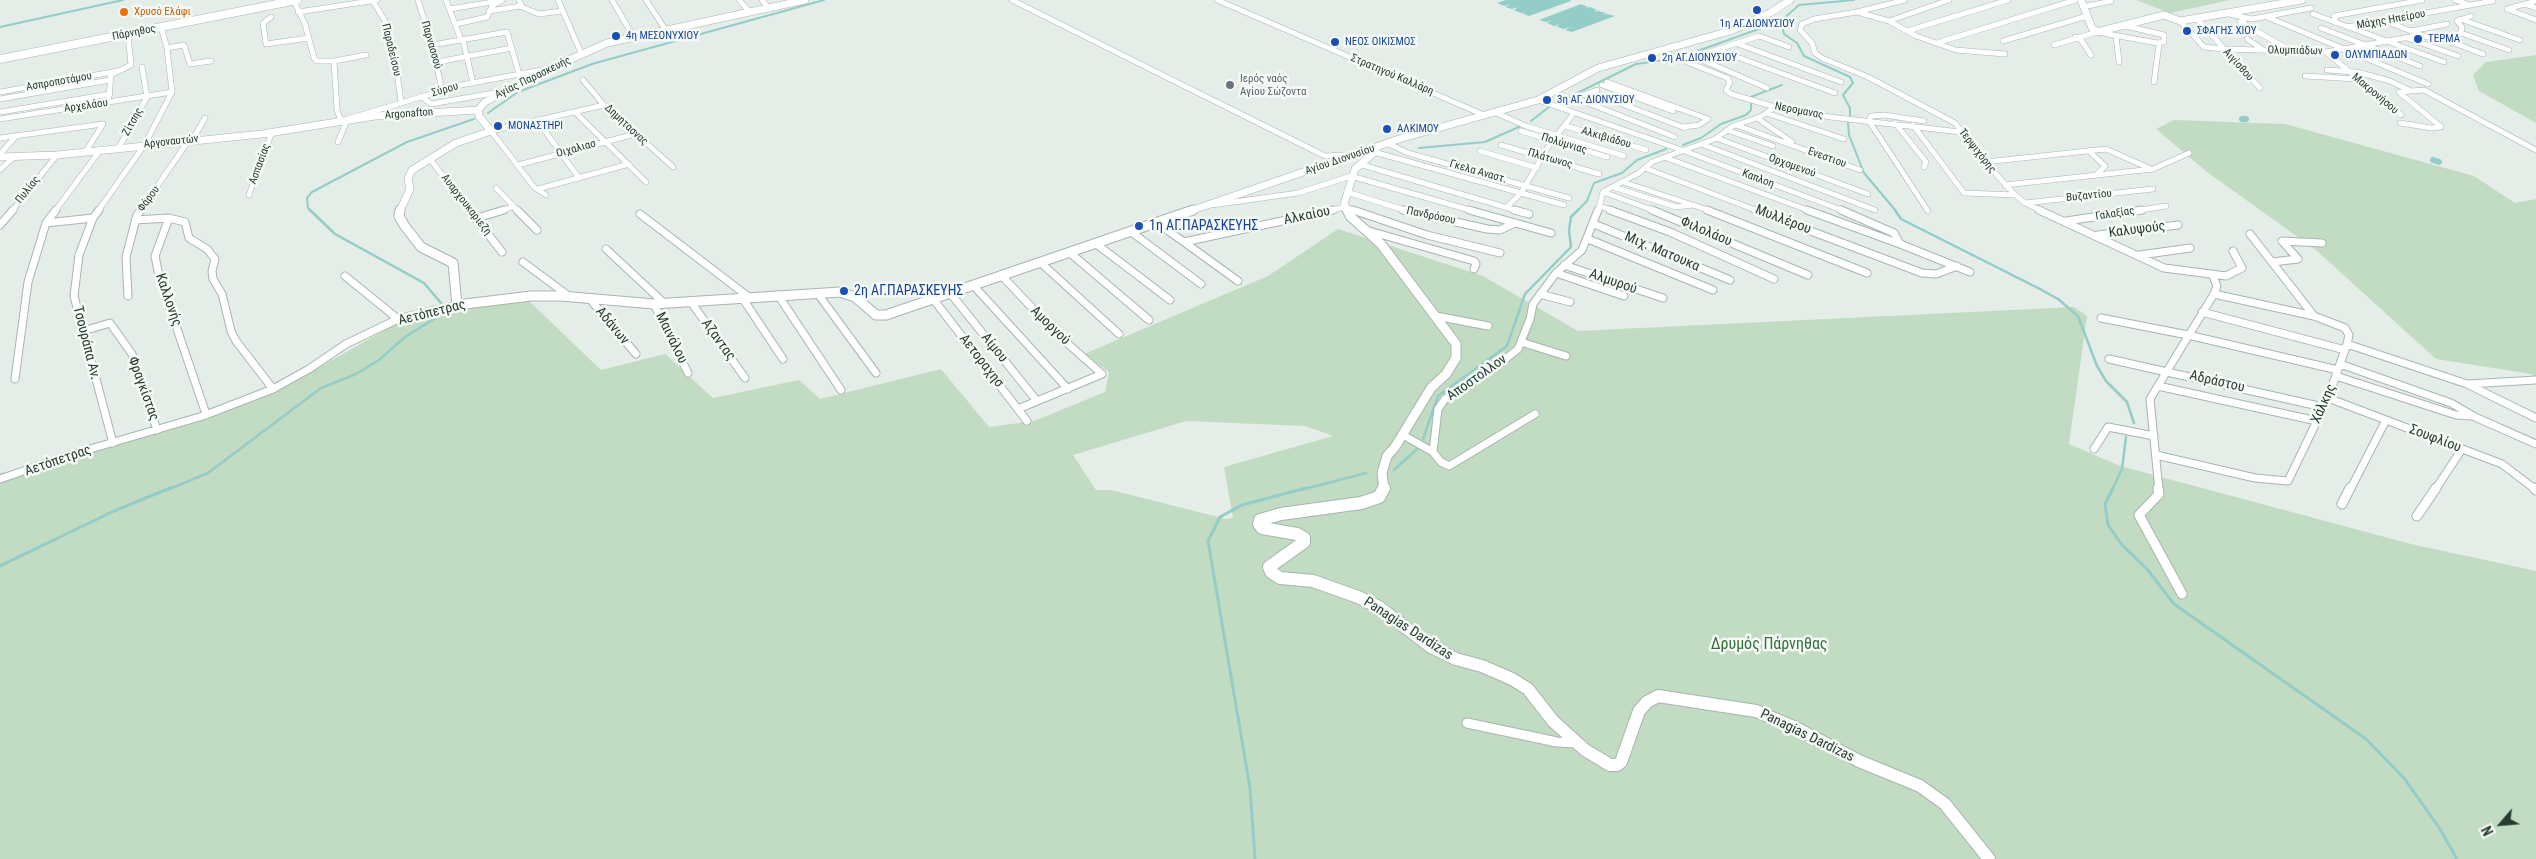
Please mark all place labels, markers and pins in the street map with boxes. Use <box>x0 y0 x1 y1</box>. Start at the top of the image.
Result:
marker: 1η ΑΓ.ΔΙΟΝΥΣΙΟΥ <box>1751 4 1763 16</box>
place label: Χρυσό Ελάφι <box>134 5 191 19</box>
marker: Χρυσό Ελάφι <box>118 6 130 18</box>
place label: 1η ΑΓ.ΔΙΟΝΥΣΙΟΥ <box>1720 17 1794 31</box>
place label: ΣΦΑΓΗΣ ΧΙΟΥ <box>2197 24 2256 38</box>
marker: ΣΦΑΓΗΣ ΧΙΟΥ <box>2181 25 2193 37</box>
place label: 4η ΜΕΣΟΝΥΧΙΟΥ <box>626 29 699 43</box>
marker: 4η ΜΕΣΟΝΥΧΙΟΥ <box>610 30 622 42</box>
place label: ΤΕΡΜΑ <box>2428 32 2460 46</box>
marker: ΤΕΡΜΑ <box>2412 33 2424 45</box>
place label: ΝΕΟΣ ΟΙΚΙΣΜΟΣ <box>1345 35 1416 49</box>
marker: ΝΕΟΣ ΟΙΚΙΣΜΟΣ <box>1329 36 1341 48</box>
place label: ΟΛΥΜΠΙΑΔΩΝ <box>2345 48 2407 62</box>
marker: ΟΛΥΜΠΙΑΔΩΝ <box>2329 49 2341 61</box>
place label: 2η ΑΓ.ΔΙΟΝΥΣΙΟΥ <box>1662 51 1737 65</box>
marker: 2η ΑΓ.ΔΙΟΝΥΣΙΟΥ <box>1646 52 1658 64</box>
place label: Ιερός ναός Αγίου Σώζοντα <box>1240 72 1306 98</box>
marker: Ιερός ναός Αγίου Σώζοντα <box>1224 79 1236 91</box>
place label: 3η ΑΓ. ΔΙΟΝΥΣΙΟΥ <box>1557 93 1634 107</box>
marker: 3η ΑΓ. ΔΙΟΝΥΣΙΟΥ <box>1541 94 1553 106</box>
place label: ΜΟΝΑΣΤΗΡΙ <box>508 119 563 133</box>
marker: ΜΟΝΑΣΤΗΡΙ <box>492 120 504 132</box>
place label: ΑΛΚΙΜΟΥ <box>1397 122 1439 136</box>
marker: ΑΛΚΙΜΟΥ <box>1381 123 1393 135</box>
place label: 1η ΑΓ.ΠΑΡΑΣΚΕΥΗΣ <box>1149 218 1258 234</box>
marker: 1η ΑΓ.ΠΑΡΑΣΚΕΥΗΣ <box>1133 220 1145 232</box>
place label: 2η ΑΓ.ΠΑΡΑΣΚΕΥΗΣ <box>854 283 963 299</box>
marker: 2η ΑΓ.ΠΑΡΑΣΚΕΥΗΣ <box>838 285 850 297</box>

